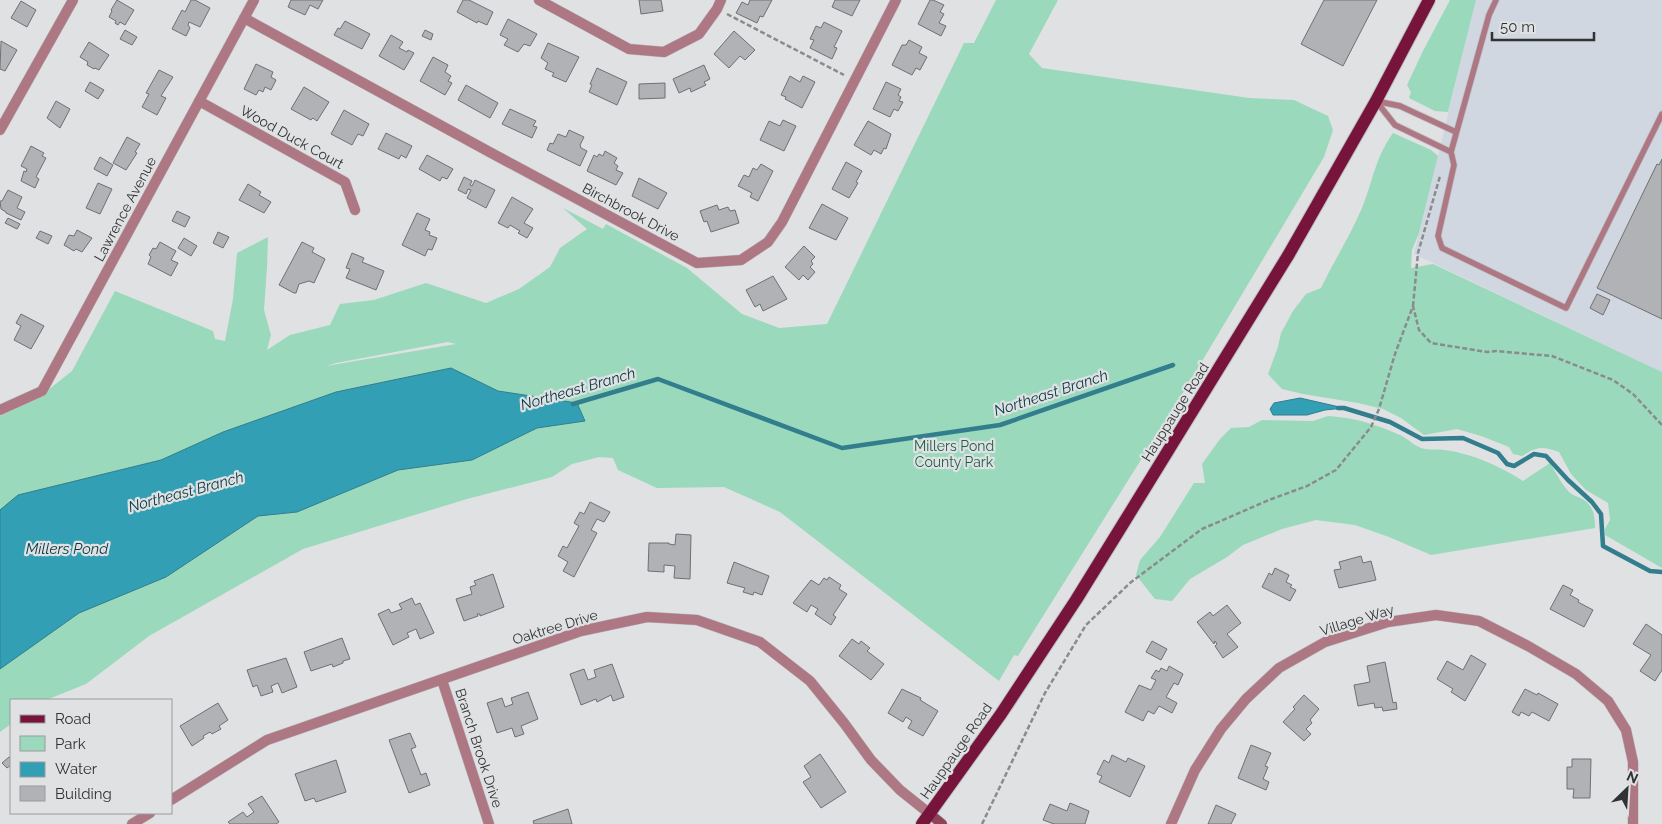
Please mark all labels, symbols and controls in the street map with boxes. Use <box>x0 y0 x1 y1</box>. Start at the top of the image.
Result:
scale bar <box>1492 10 1594 42</box>
text: 50 m <box>1500 18 1535 36</box>
street label: Wood Duck Court <box>238 102 347 172</box>
street label: Lawrence Avenue <box>91 154 159 264</box>
street label: Birchbrook Drive <box>580 180 682 244</box>
street label: Hauppauge Road <box>1138 360 1212 464</box>
water label: Northeast Branch <box>518 364 638 414</box>
water label: Northeast Branch <box>992 366 1110 420</box>
park label: Millers Pond County Park <box>914 438 994 470</box>
water label: Northeast Branch <box>126 468 246 516</box>
water label: Millers Pond <box>26 540 109 558</box>
street label: Village Way <box>1318 601 1396 639</box>
street label: Oaktree Drive <box>510 606 600 648</box>
street label: Branch Brook Drive <box>452 686 506 810</box>
legend <box>10 699 172 814</box>
street label: Hauppauge Road <box>917 700 995 802</box>
text: Road <box>55 710 91 728</box>
text: Park <box>55 735 86 753</box>
text: Water <box>55 760 98 778</box>
north arrow <box>1602 764 1652 814</box>
text: N <box>1624 768 1641 787</box>
text: Building <box>55 785 112 803</box>

